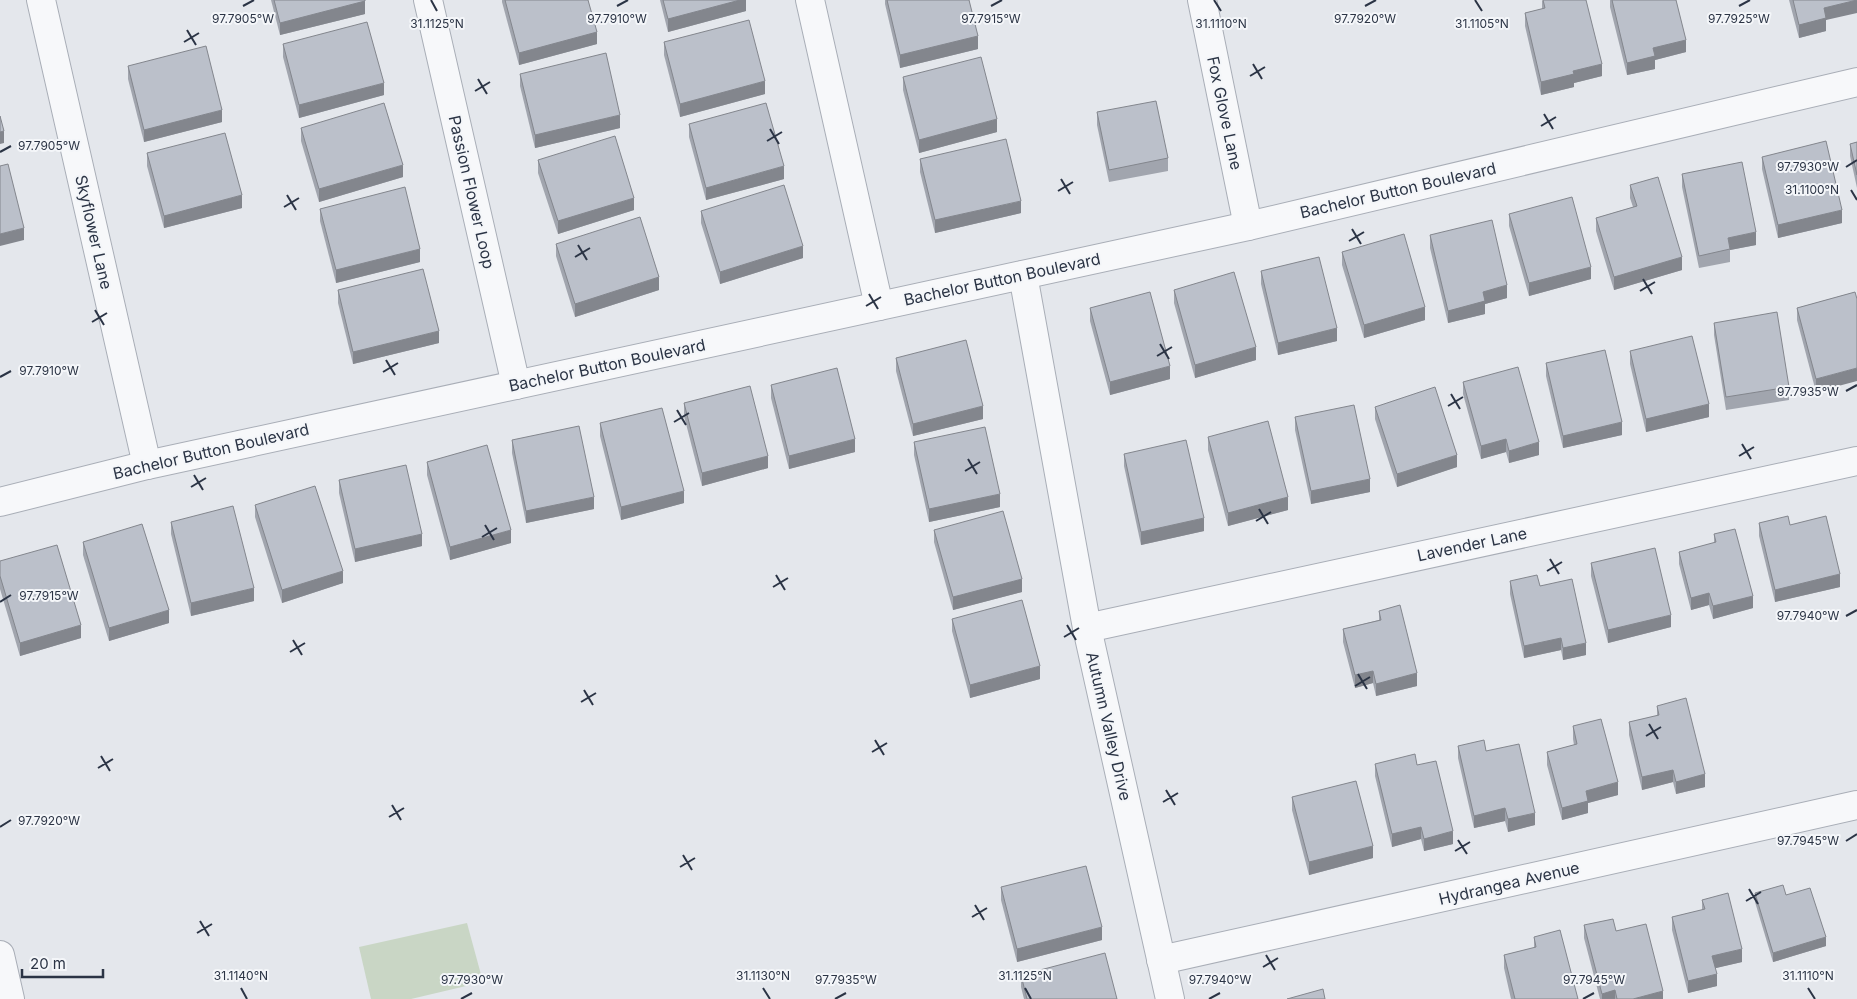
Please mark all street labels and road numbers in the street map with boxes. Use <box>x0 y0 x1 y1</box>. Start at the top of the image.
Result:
street label: Fox Glove Lane <box>1203 54 1247 172</box>
street label: Passion Flower Loop <box>445 113 499 271</box>
street label: Bachelor Button Boulevard <box>1298 158 1498 222</box>
street label: Skyflower Lane <box>71 173 117 291</box>
street label: Bachelor Button Boulevard <box>902 248 1102 310</box>
street label: Bachelor Button Boulevard <box>507 334 707 396</box>
street label: Bachelor Button Boulevard <box>111 419 311 483</box>
street label: Lavender Lane <box>1415 523 1529 565</box>
street label: Autumn Valley Drive <box>1082 650 1136 802</box>
street label: Hydrangea Avenue <box>1437 857 1581 909</box>

